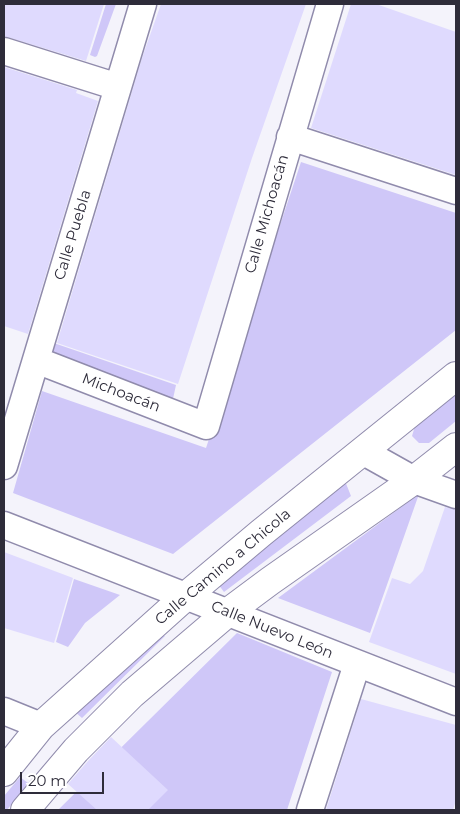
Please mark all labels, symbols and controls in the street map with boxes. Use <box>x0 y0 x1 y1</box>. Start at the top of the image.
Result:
street label: Calle Michoacán <box>241 152 293 276</box>
street label: Calle Puebla <box>51 188 95 282</box>
street label: Michoacán <box>79 370 163 416</box>
street label: Calle Camino a Chicola <box>152 505 294 629</box>
street label: Calle Nuevo León <box>208 597 336 663</box>
scale bar <box>22 762 106 794</box>
text: 20 m <box>28 771 66 790</box>

